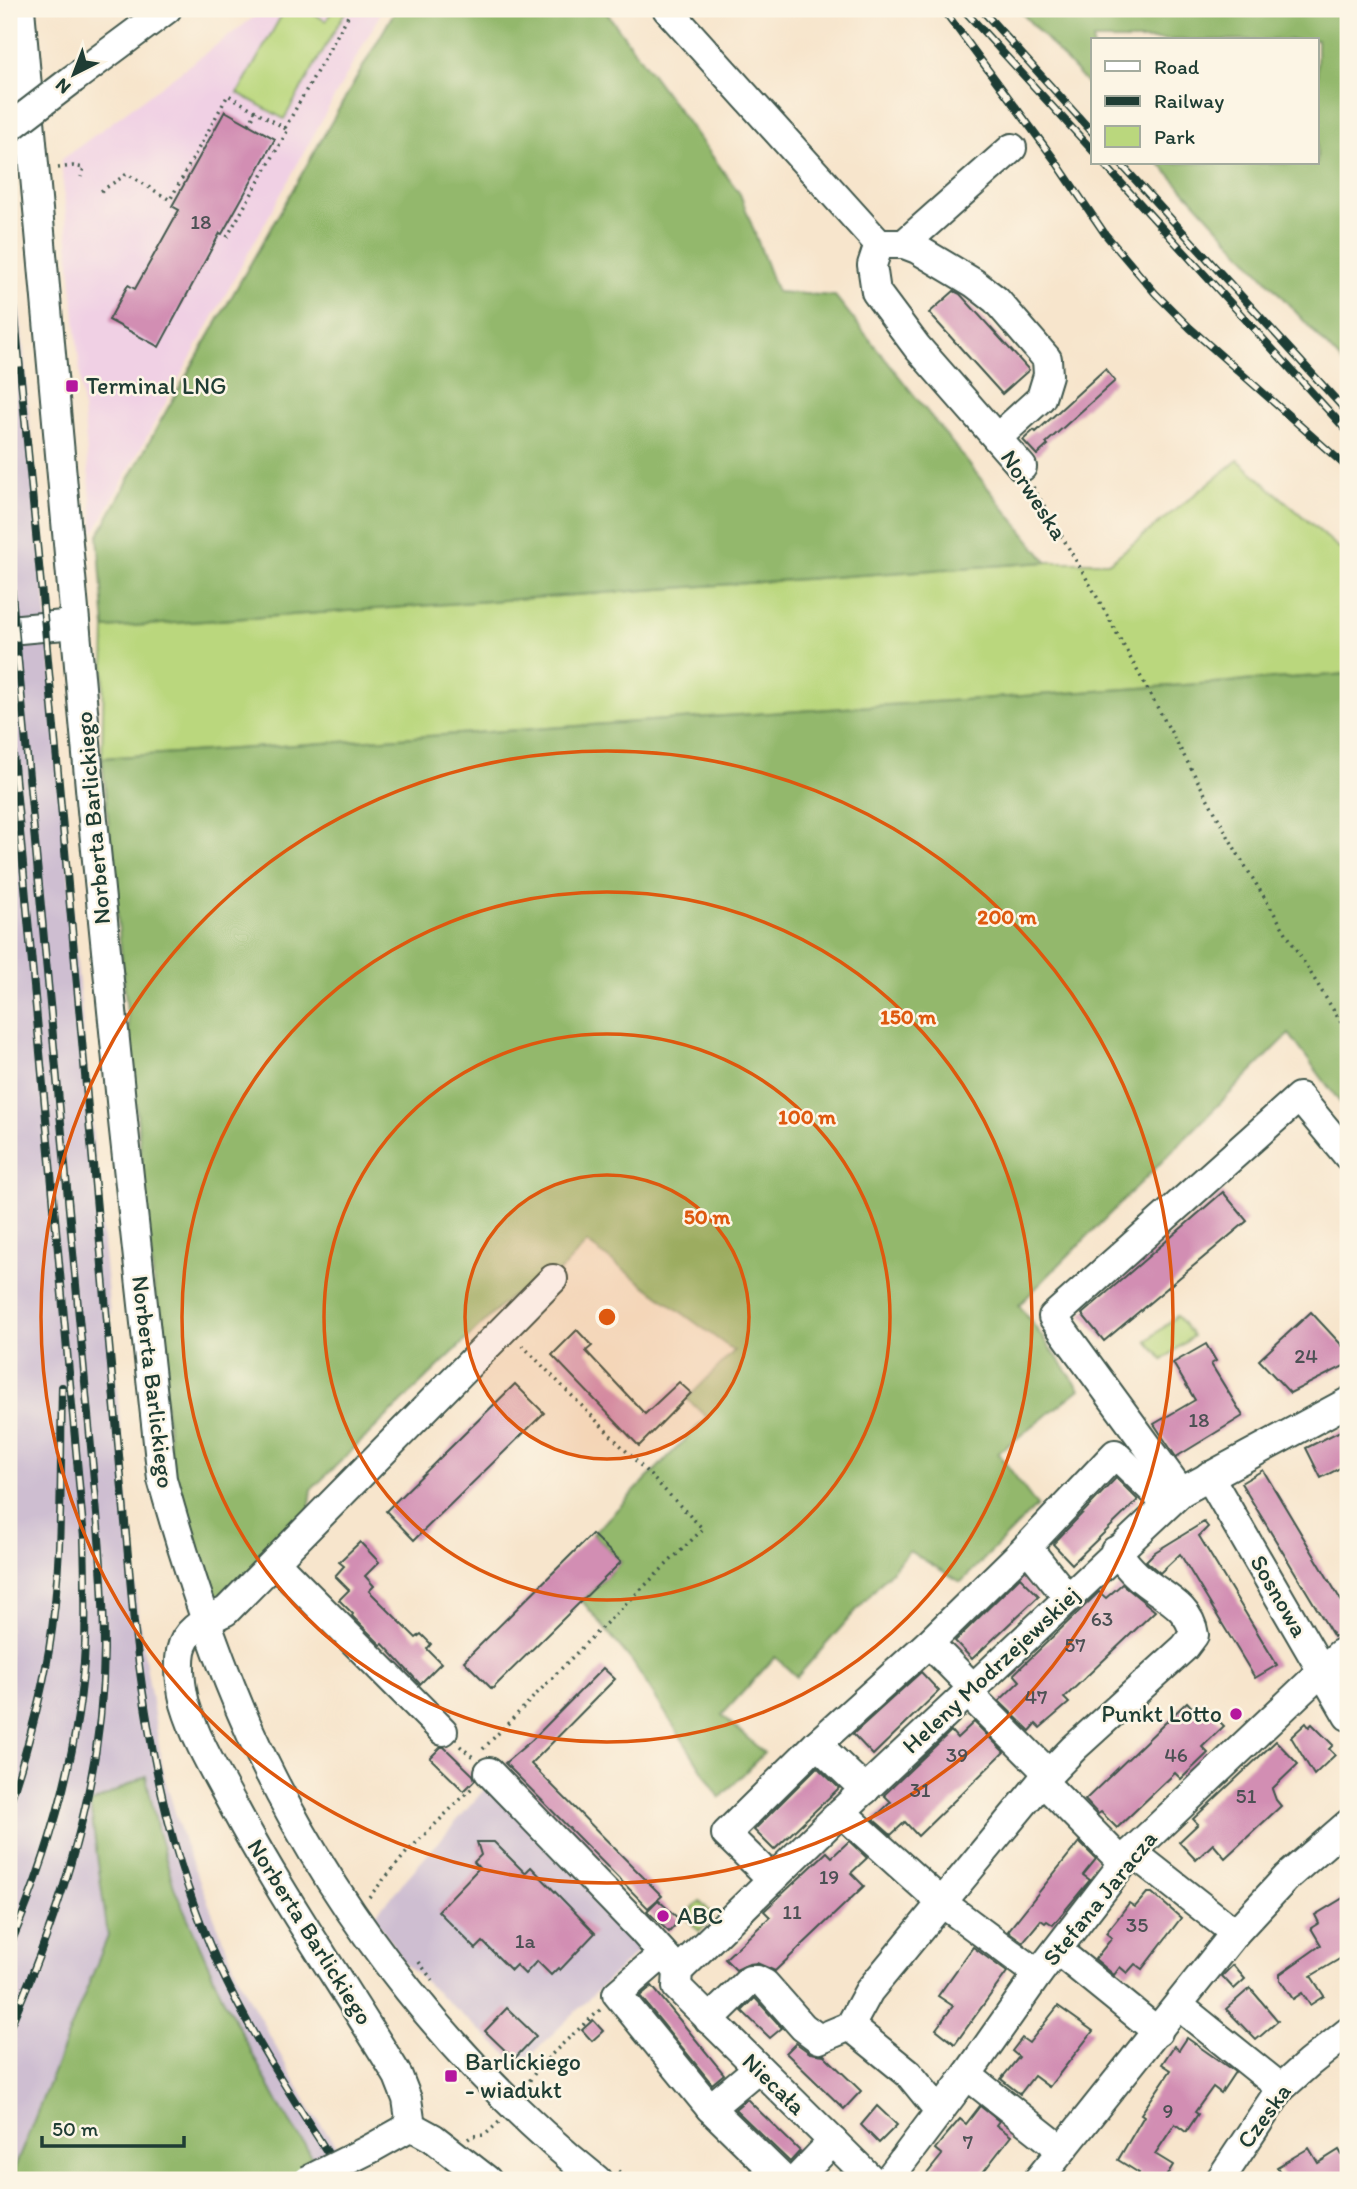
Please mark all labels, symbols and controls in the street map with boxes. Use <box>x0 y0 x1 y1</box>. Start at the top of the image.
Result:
north arrow <box>38 38 108 108</box>
legend <box>1091 38 1318 164</box>
text: Road <box>1154 54 1200 79</box>
text: N <box>50 73 75 99</box>
text: Railway <box>1154 88 1224 113</box>
text: Park <box>1154 124 1196 149</box>
house number: 18 <box>190 209 212 234</box>
place label: Terminal LNG <box>86 371 227 400</box>
marker: Terminal LNG <box>64 378 80 394</box>
street label: Norweska <box>995 444 1074 546</box>
street label: Norberta Barlickiego <box>69 710 116 926</box>
text: 200 m <box>977 904 1037 929</box>
text: 150 m <box>880 1004 936 1029</box>
text: 100 m <box>778 1104 836 1129</box>
text: 50 m <box>684 1204 731 1229</box>
street label: Norberta Barlickiego <box>126 1274 181 1490</box>
centre of rings <box>595 1305 619 1329</box>
house number: 24 <box>1294 1343 1318 1368</box>
house number: 18 <box>1188 1407 1210 1432</box>
street label: Sosnowa <box>1244 1549 1315 1643</box>
street label: Heleny Modrzejewskiej <box>896 1580 1085 1759</box>
house number: 63 <box>1091 1606 1113 1631</box>
house number: 57 <box>1064 1632 1086 1657</box>
house number: 47 <box>1024 1684 1048 1709</box>
place label: Punkt Lotto <box>1101 1699 1222 1728</box>
marker: Punkt Lotto <box>1228 1706 1244 1722</box>
house number: 39 <box>946 1742 968 1767</box>
house number: 46 <box>1164 1742 1188 1767</box>
house number: 31 <box>909 1777 931 1802</box>
house number: 51 <box>1236 1783 1257 1808</box>
street label: Stefana Jaracza <box>1036 1824 1163 1971</box>
street label: Norberta Barlickiego <box>241 1833 379 2030</box>
house number: 19 <box>819 1864 839 1889</box>
house number: 11 <box>782 1899 802 1924</box>
place label: ABC <box>677 1901 723 1930</box>
marker: ABC <box>655 1908 671 1924</box>
house number: 35 <box>1126 1912 1148 1937</box>
house number: 1a <box>515 1928 535 1953</box>
place label: Barlickiego - wiadukt <box>465 2047 581 2104</box>
street label: Niecała <box>737 2047 812 2121</box>
marker: Barlickiego - wiadukt <box>443 2068 459 2084</box>
street label: Czeska <box>1230 2078 1297 2154</box>
house number: 9 <box>1163 2098 1173 2123</box>
scale bar <box>42 2105 184 2149</box>
text: 50 m <box>52 2116 99 2141</box>
house number: 7 <box>963 2129 973 2154</box>

